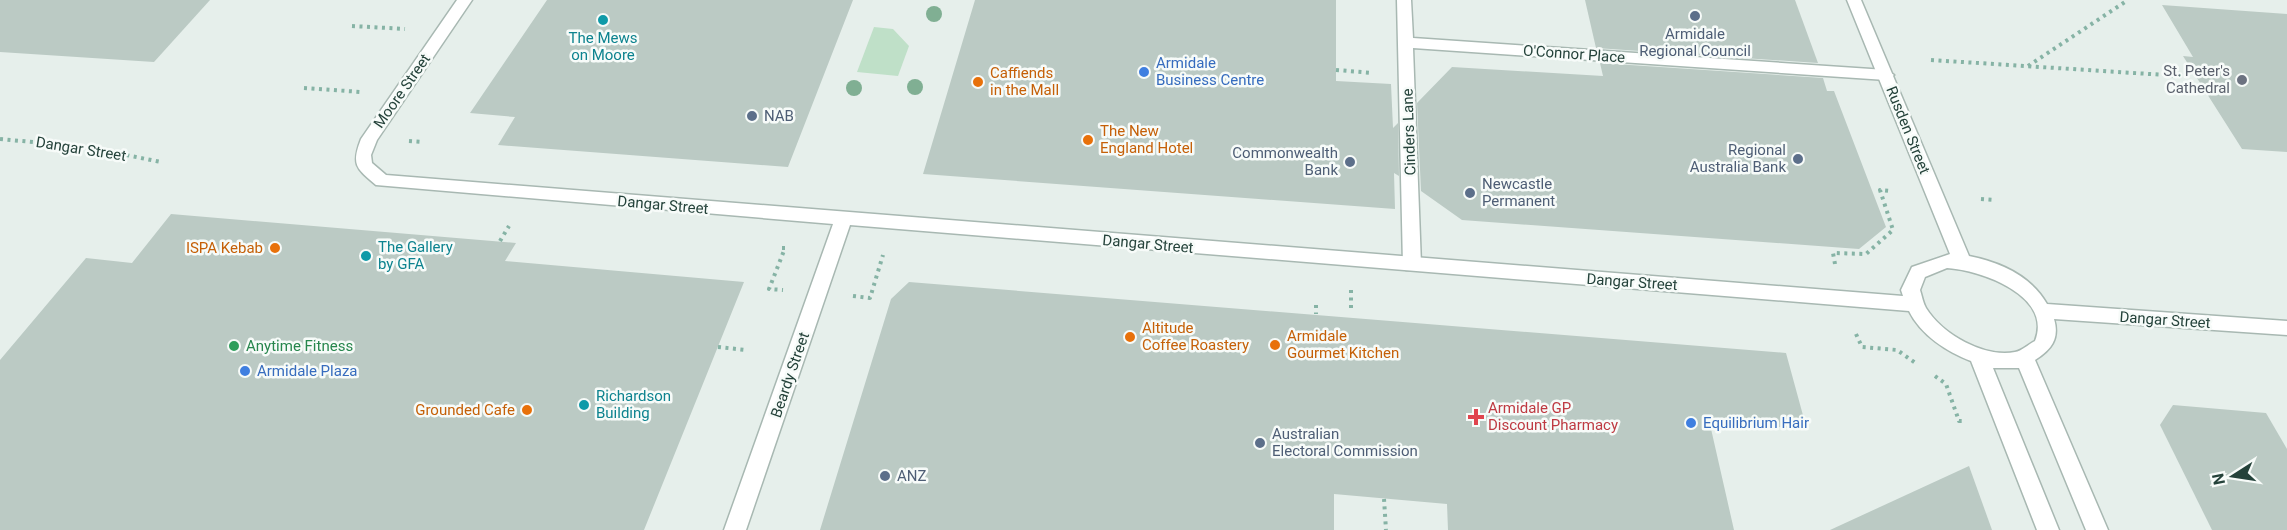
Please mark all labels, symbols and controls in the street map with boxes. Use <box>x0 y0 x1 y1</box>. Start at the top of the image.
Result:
marker: Armidale Regional Council <box>1688 9 1702 23</box>
marker: The Mews on Moore <box>596 13 610 27</box>
place label: Armidale Regional Council <box>1639 25 1751 60</box>
place label: The Mews on Moore <box>569 29 637 64</box>
street label: O'Connor Place <box>1522 41 1626 67</box>
street label: Moore Street <box>370 50 434 132</box>
place label: Armidale Business Centre <box>1156 54 1264 89</box>
place label: St. Peter's Cathedral <box>2163 62 2230 97</box>
place label: Caffiends in the Mall <box>990 64 1059 99</box>
marker: Armidale Business Centre <box>1137 65 1151 79</box>
marker: St. Peter's Cathedral <box>2235 73 2249 87</box>
marker: Caffiends in the Mall <box>971 75 985 89</box>
street label: Rusden Street <box>1882 83 1934 177</box>
street label: Cinders Lane <box>1398 88 1420 176</box>
place label: NAB <box>764 107 794 125</box>
marker: NAB <box>745 109 759 123</box>
place label: The New England Hotel <box>1100 122 1193 157</box>
street label: Dangar Street <box>35 133 128 165</box>
marker: The New England Hotel <box>1081 133 1095 147</box>
place label: Regional Australia Bank <box>1690 141 1786 176</box>
place label: Commonwealth Bank <box>1232 144 1338 179</box>
marker: Regional Australia Bank <box>1791 152 1805 166</box>
marker: Commonwealth Bank <box>1343 155 1357 169</box>
place label: Newcastle Permanent <box>1482 175 1555 210</box>
marker: Newcastle Permanent <box>1463 186 1477 200</box>
street label: Dangar Street <box>617 192 709 218</box>
street label: Dangar Street <box>1102 231 1194 257</box>
place label: The Gallery by GFA <box>378 238 453 273</box>
place label: ISPA Kebab <box>186 239 263 257</box>
marker: ISPA Kebab <box>268 241 282 255</box>
marker: The Gallery by GFA <box>359 249 373 263</box>
street label: Dangar Street <box>1586 270 1678 294</box>
street label: Dangar Street <box>2119 308 2211 332</box>
place label: Altitude Coffee Roastery <box>1142 319 1249 354</box>
place label: Armidale Gourmet Kitchen <box>1287 327 1399 362</box>
street label: Beardy Street <box>767 330 813 420</box>
marker: Altitude Coffee Roastery <box>1123 330 1137 344</box>
place label: Anytime Fitness <box>246 337 353 355</box>
marker: Armidale Gourmet Kitchen <box>1268 338 1282 352</box>
marker: Anytime Fitness <box>227 339 241 353</box>
place label: Armidale Plaza <box>257 362 357 380</box>
marker: Armidale Plaza <box>238 364 252 378</box>
place label: Richardson Building <box>596 387 671 422</box>
marker: Richardson Building <box>577 398 591 412</box>
place label: Armidale GP Discount Pharmacy <box>1488 399 1618 434</box>
place label: Grounded Cafe <box>415 401 515 419</box>
marker: Grounded Cafe <box>520 403 534 417</box>
marker: Armidale GP Discount Pharmacy <box>1469 410 1483 424</box>
place label: Equilibrium Hair <box>1703 414 1809 432</box>
marker: Equilibrium Hair <box>1684 416 1698 430</box>
place label: Australian Electoral Commission <box>1272 425 1418 460</box>
marker: Australian Electoral Commission <box>1253 436 1267 450</box>
north arrow <box>2203 446 2263 506</box>
place label: ANZ <box>897 467 926 485</box>
marker: ANZ <box>878 469 892 483</box>
text: N <box>2208 472 2229 487</box>

